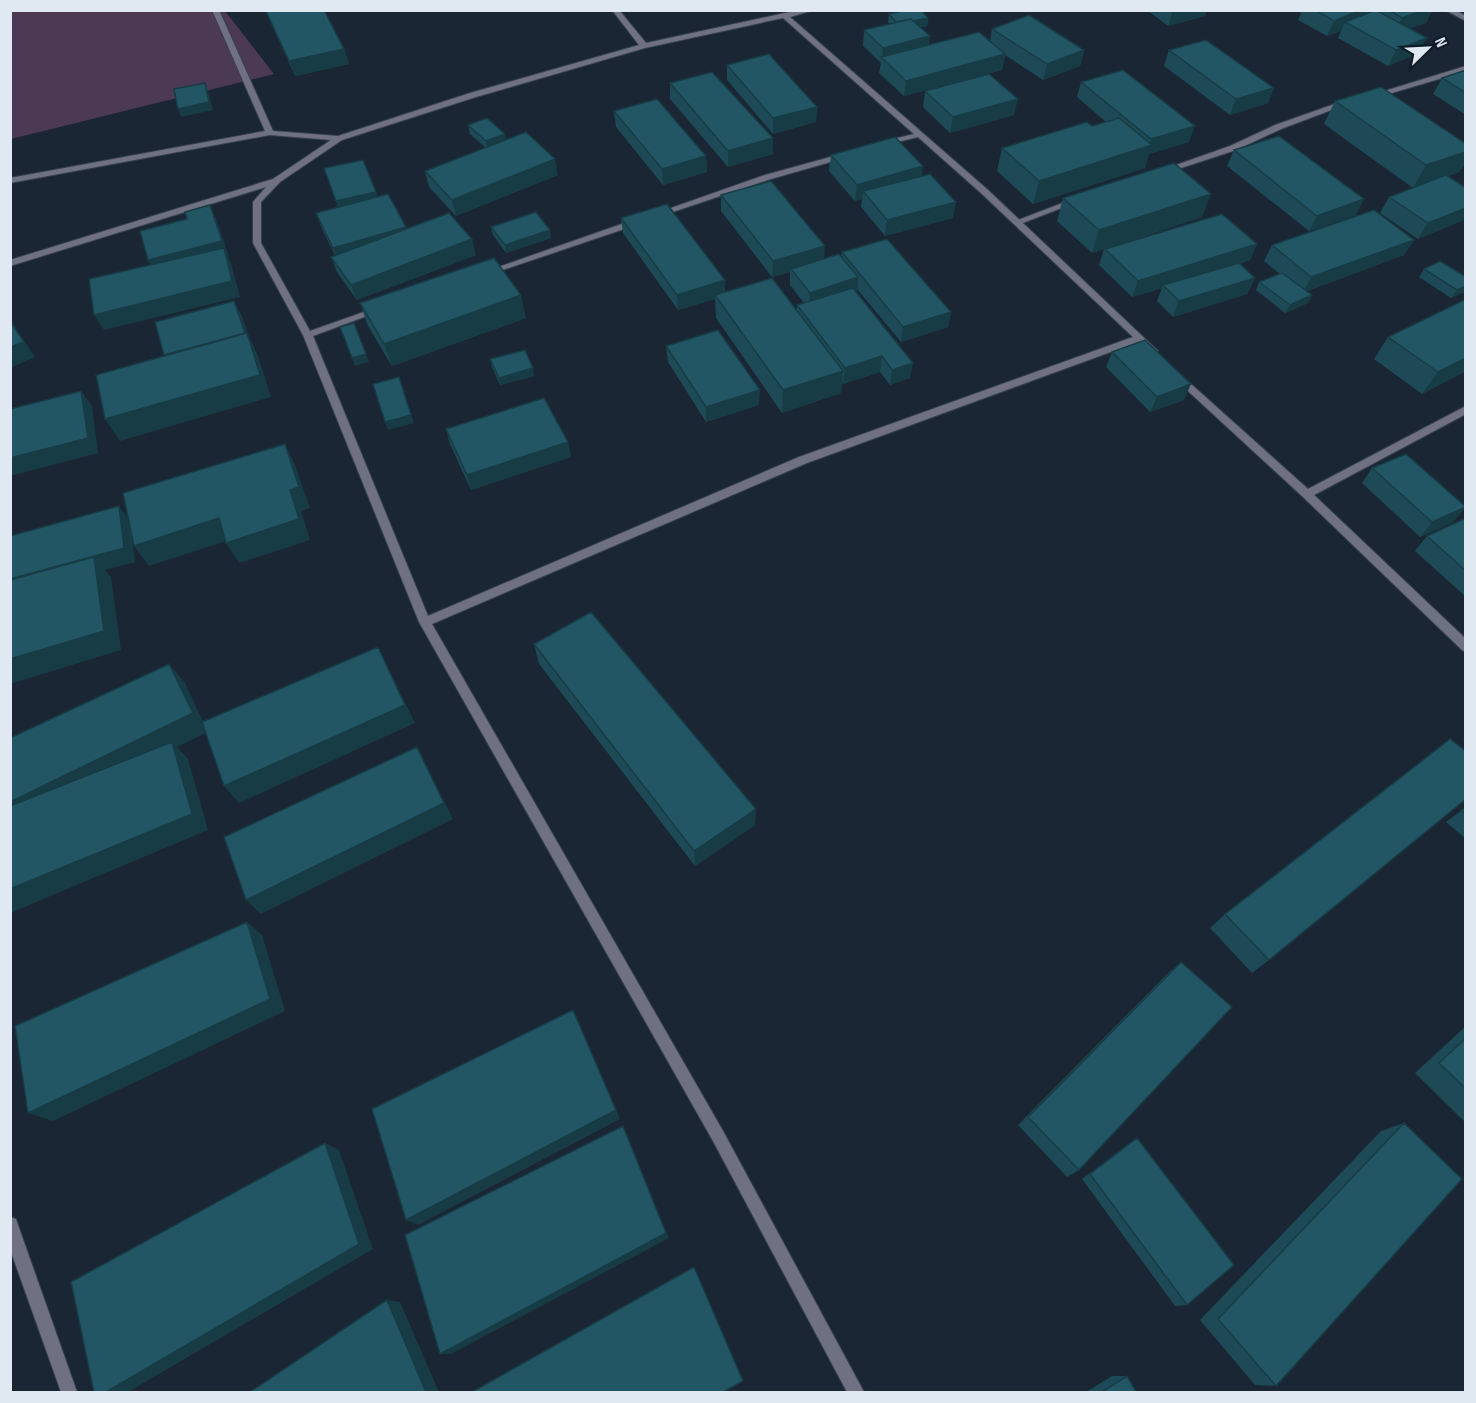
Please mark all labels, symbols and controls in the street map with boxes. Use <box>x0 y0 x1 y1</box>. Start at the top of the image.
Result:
north arrow <box>1398 18 1458 78</box>
text: N <box>1430 35 1451 50</box>

